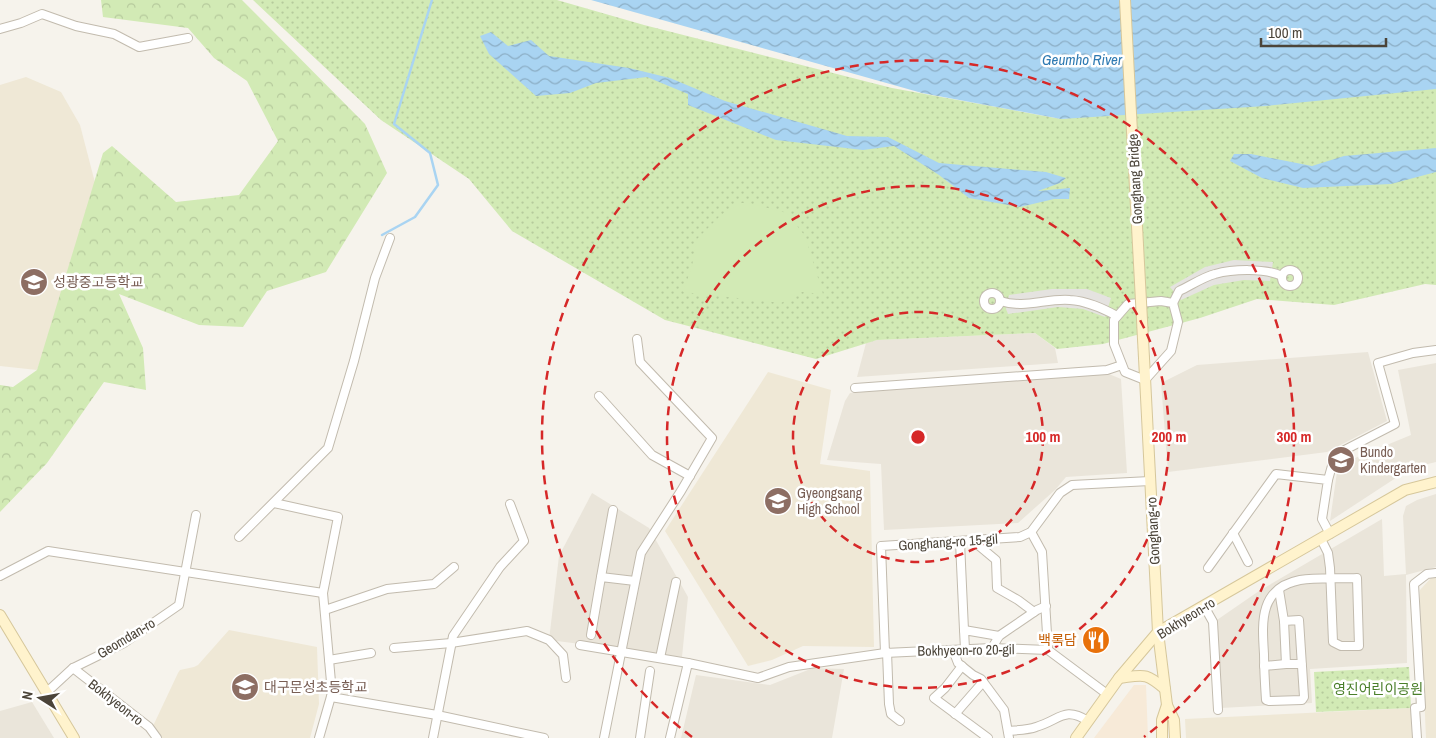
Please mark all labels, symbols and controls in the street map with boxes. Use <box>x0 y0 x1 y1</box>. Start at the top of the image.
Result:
scale bar <box>1261 15 1386 47</box>
text: 100 m <box>1268 22 1302 43</box>
water label: Geumho River <box>1042 49 1123 70</box>
street label: Gonghang Bridge <box>1124 133 1146 225</box>
school or university icon: 성광중고등학교 <box>19 267 49 297</box>
place label: 성광중고등학교 <box>53 273 143 291</box>
text: 100 m <box>1026 426 1060 447</box>
text: 200 m <box>1152 426 1186 447</box>
text: 300 m <box>1277 426 1311 447</box>
centre of rings <box>909 428 927 446</box>
place label: Bundo Kindergarten <box>1360 443 1426 477</box>
school or university icon: Bundo Kindergarten <box>1326 445 1356 475</box>
place label: Gyeongsang High School <box>797 484 863 518</box>
school or university icon: Gyeongsang High School <box>763 486 793 516</box>
street label: Gonghang-ro <box>1142 497 1164 565</box>
street label: Gonghang-ro 15-gil <box>898 530 998 554</box>
street label: Bokhyeon-ro <box>1154 593 1218 643</box>
street label: Geomdan-ro <box>94 614 158 662</box>
restaurant icon: 백록담 <box>1081 625 1111 655</box>
place label: 백록담 <box>1038 631 1077 649</box>
street label: Bokhyeon-ro 20-gil <box>917 640 1015 660</box>
school or university icon: 대구문성초등학교 <box>230 672 260 702</box>
north arrow <box>15 673 65 723</box>
street label: Bokhyeon-ro <box>85 675 147 729</box>
place label: 대구문성초등학교 <box>264 678 367 696</box>
park label: 영진어린이공원 <box>1333 680 1423 698</box>
text: N <box>18 690 37 701</box>

